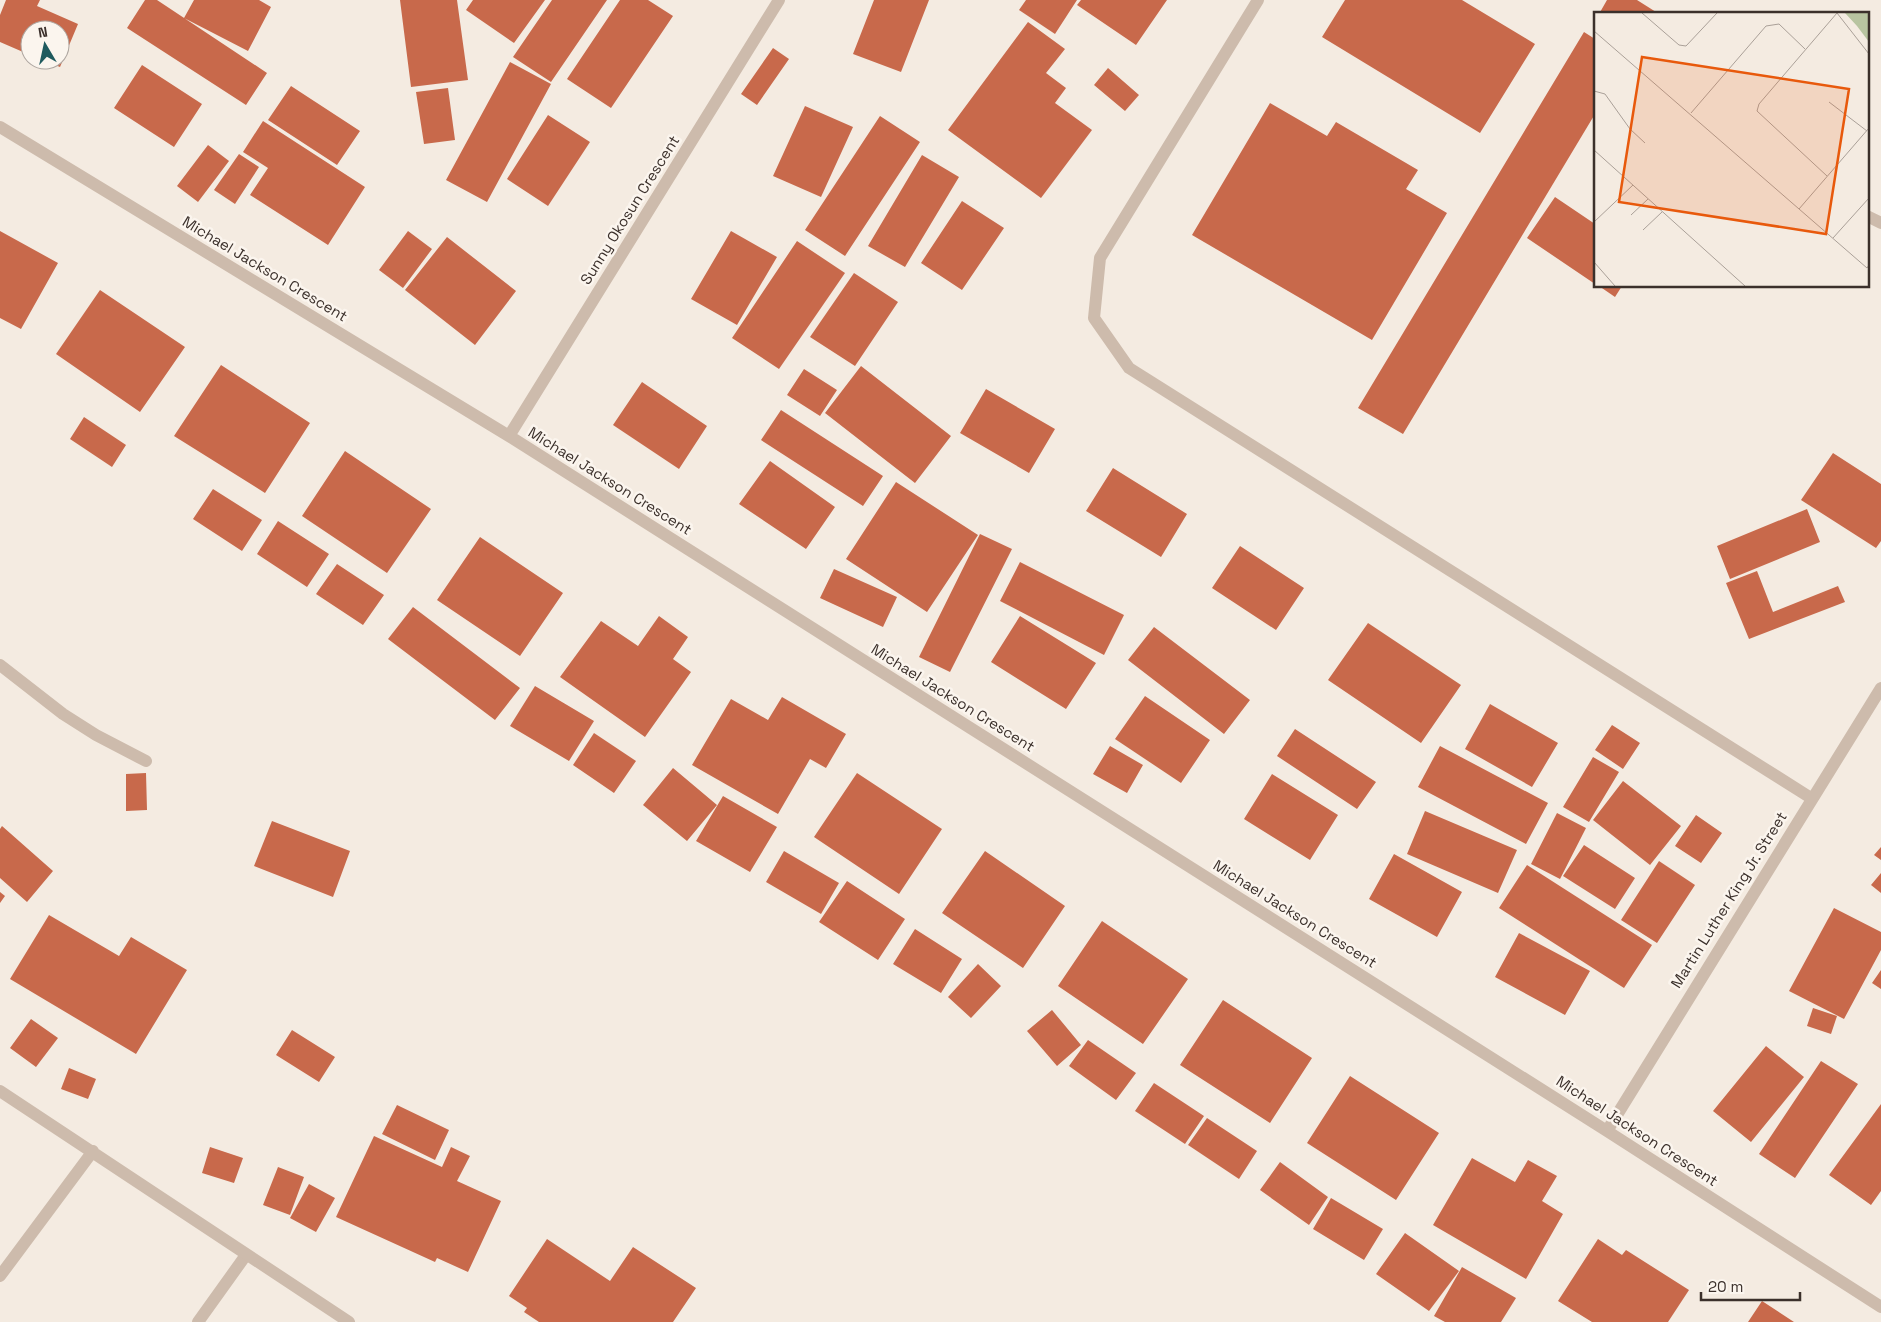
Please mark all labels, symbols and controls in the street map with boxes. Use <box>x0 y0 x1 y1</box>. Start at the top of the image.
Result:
inset map <box>1594 12 1868 288</box>
north arrow <box>20 20 70 70</box>
text: N <box>37 23 49 42</box>
street label: Sunny Okosun Crescent <box>576 132 683 288</box>
street label: Michael Jackson Crescent <box>179 212 351 325</box>
street label: Michael Jackson Crescent <box>525 422 696 539</box>
street label: Michael Jackson Crescent <box>868 639 1039 756</box>
street label: Martin Luther King Jr. Street <box>1666 808 1791 991</box>
street label: Michael Jackson Crescent <box>1210 855 1381 972</box>
street label: Michael Jackson Crescent <box>1553 1071 1722 1190</box>
scale bar <box>1701 1270 1800 1302</box>
text: 20 m <box>1708 1277 1743 1296</box>

